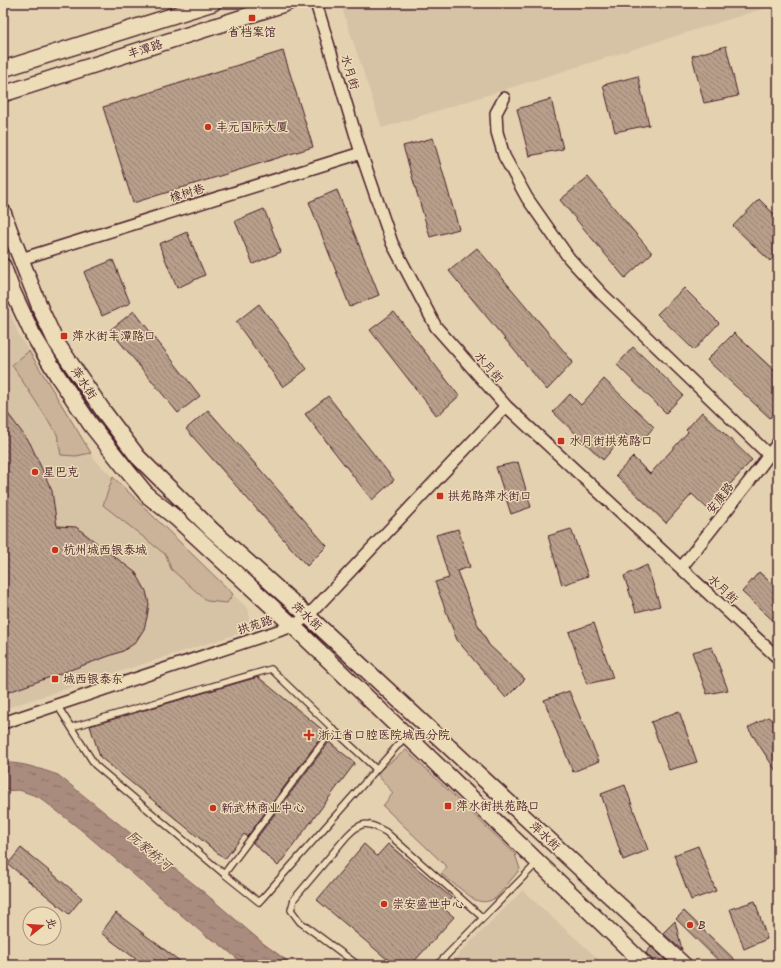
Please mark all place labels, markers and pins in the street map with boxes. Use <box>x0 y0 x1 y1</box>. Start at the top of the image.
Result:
marker: 省档案馆 <box>247 13 257 23</box>
place label: 省档案馆 <box>228 23 276 42</box>
place label: 丰元国际大厦 <box>216 118 288 137</box>
marker: 丰元国际大厦 <box>203 122 213 132</box>
place label: 萍水街丰潭路口 <box>72 327 156 346</box>
marker: 萍水街丰潭路口 <box>59 331 69 341</box>
place label: 水月街拱苑路口 <box>569 432 653 451</box>
marker: 水月街拱苑路口 <box>556 436 566 446</box>
place label: 星巴克 <box>43 463 79 482</box>
marker: 星巴克 <box>30 467 40 477</box>
place label: 拱苑路萍水街口 <box>448 487 532 506</box>
marker: 拱苑路萍水街口 <box>435 491 445 501</box>
place label: 杭州城西银泰城 <box>63 541 147 560</box>
marker: 杭州城西银泰城 <box>50 545 60 555</box>
place label: 城西银泰东 <box>63 670 123 689</box>
marker: 城西银泰东 <box>50 674 60 684</box>
place label: 浙江省口腔医院城西分院 <box>318 726 450 745</box>
marker: 浙江省口腔医院城西分院 <box>303 729 315 741</box>
place label: 萍水街拱苑路口 <box>456 797 540 816</box>
place label: 新武林商业中心 <box>221 799 305 818</box>
marker: 萍水街拱苑路口 <box>443 801 453 811</box>
marker: 新武林商业中心 <box>208 803 218 813</box>
place label: 崇安盛世中心 <box>392 895 464 914</box>
marker: 崇安盛世中心 <box>379 899 389 909</box>
place label: B <box>698 916 706 935</box>
marker: B <box>685 920 695 930</box>

